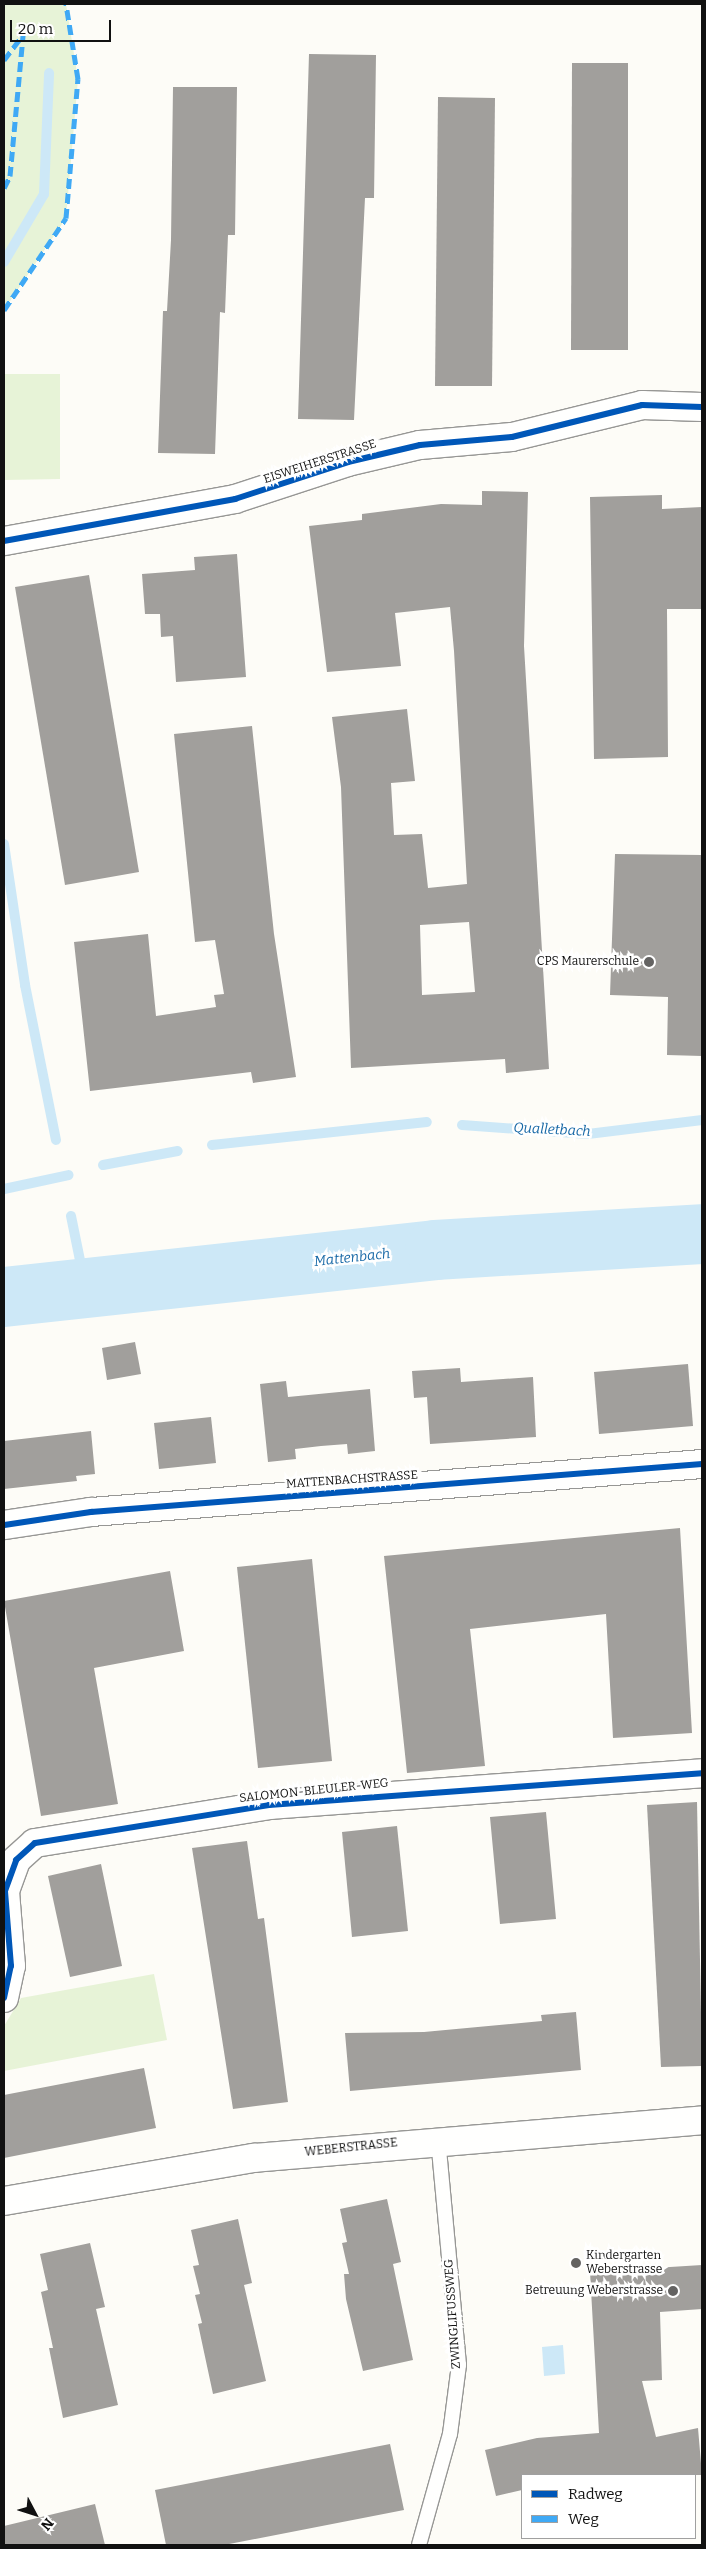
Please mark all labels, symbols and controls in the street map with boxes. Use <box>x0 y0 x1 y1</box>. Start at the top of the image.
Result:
scale bar <box>12 10 114 42</box>
text: 20 m <box>18 20 53 38</box>
street label: EISWEIHERSTRASSE <box>262 437 378 487</box>
place label: CPS Maurerschule <box>537 955 639 969</box>
marker: CPS Maurerschule <box>643 956 655 968</box>
water label: Qualletbach <box>513 1120 591 1140</box>
water label: Mattenbach <box>313 1246 391 1270</box>
street label: MATTENBACHSTRASSE <box>286 1468 418 1492</box>
street label: SALOMON-BLEULER-WEG <box>239 1776 389 1806</box>
street label: WEBERSTRASSE <box>304 2136 398 2160</box>
place label: Kindergarten Weberstrasse <box>586 2249 662 2277</box>
marker: Kindergarten Weberstrasse <box>570 2257 582 2269</box>
street label: ZWINGLIFUSSWEG <box>442 2259 464 2369</box>
place label: Betreuung Weberstrasse <box>525 2284 663 2298</box>
marker: Betreuung Weberstrasse <box>667 2285 679 2297</box>
legend <box>521 2474 696 2539</box>
text: Radweg <box>568 2485 623 2503</box>
north arrow <box>10 2489 60 2539</box>
text: Weg <box>568 2510 599 2528</box>
text: N <box>37 2514 57 2534</box>

